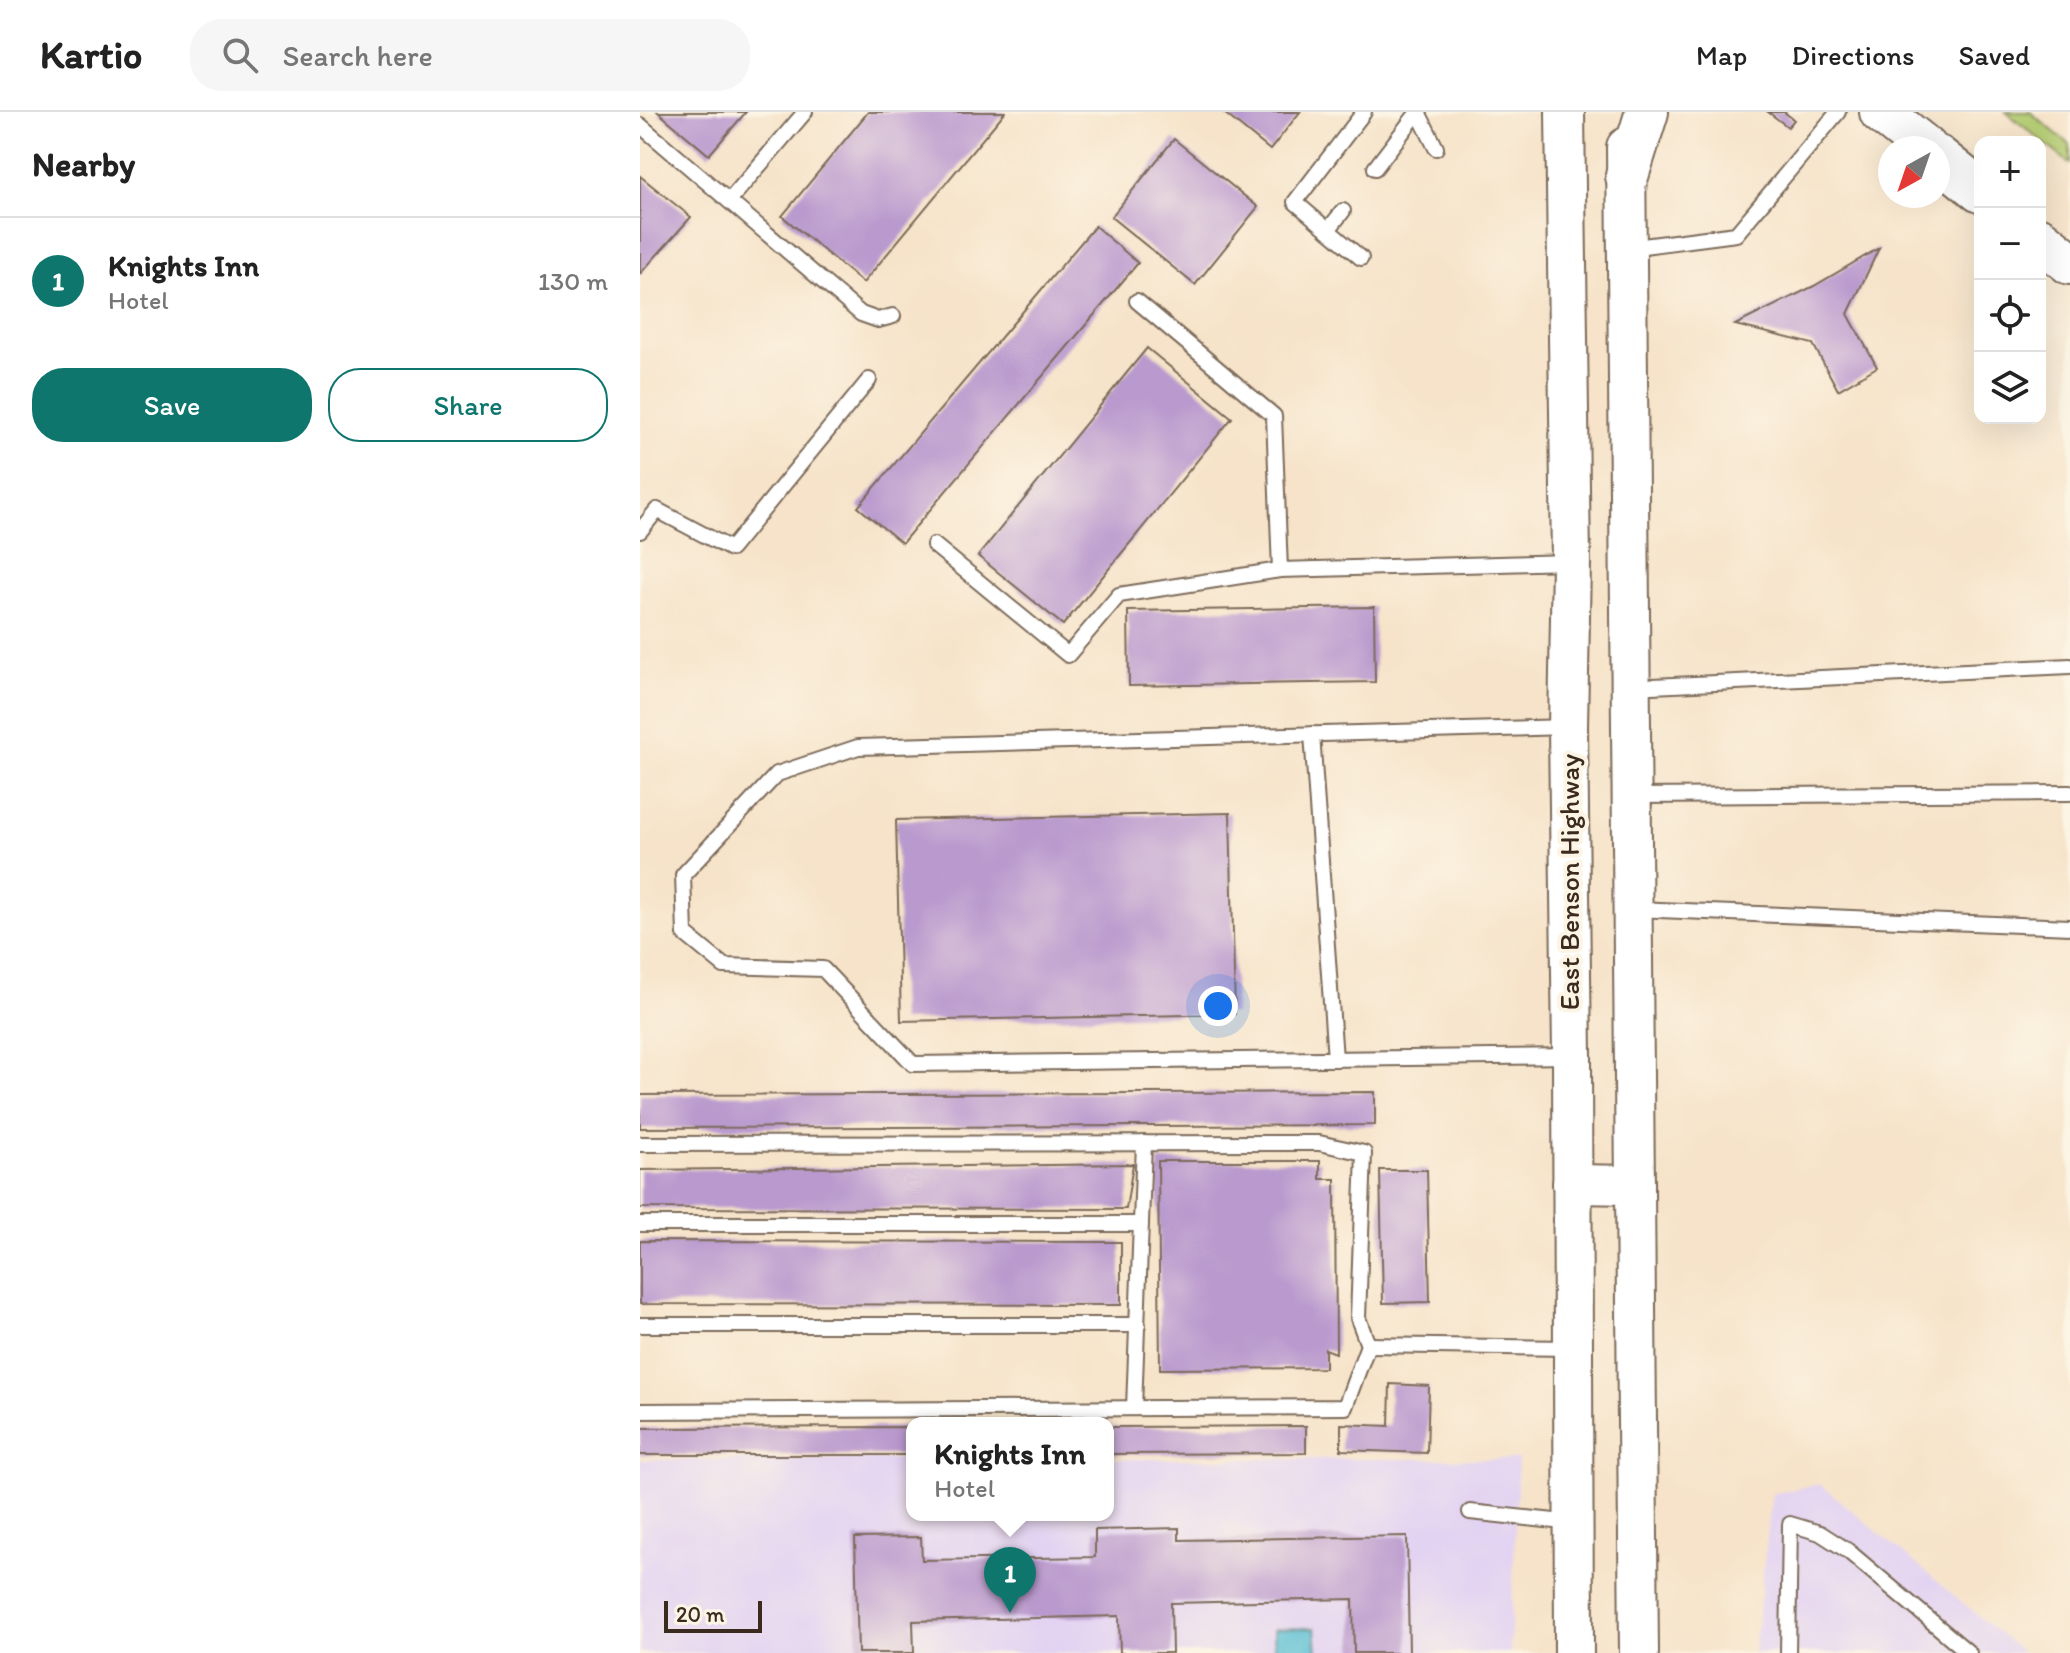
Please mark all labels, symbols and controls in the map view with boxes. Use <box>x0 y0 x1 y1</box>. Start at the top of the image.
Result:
search box <box>190 19 750 91</box>
text: Kartio <box>40 32 142 78</box>
icon: search <box>218 33 262 77</box>
text: Search here <box>282 37 433 74</box>
text: Map <box>1696 38 1747 72</box>
text: Directions <box>1791 38 1915 72</box>
text: Saved <box>1959 38 2030 72</box>
north arrow <box>1878 136 1950 208</box>
map controls <box>1974 136 2046 424</box>
button: + <box>1974 136 2046 208</box>
text: Nearby <box>32 144 135 185</box>
button: − <box>1974 208 2046 280</box>
text: Knights Inn <box>108 247 259 284</box>
text: 1 <box>52 265 64 297</box>
text: 130 m <box>538 265 608 297</box>
button: locate <box>1974 280 2046 352</box>
text: Hotel <box>108 284 169 316</box>
button: layers <box>1974 352 2046 424</box>
button: Save <box>32 368 312 442</box>
button: Share <box>328 368 608 442</box>
street label: East Benson Highway <box>1552 754 1586 1010</box>
your location <box>1198 986 1238 1026</box>
popup <box>906 1417 1114 1521</box>
text: Knights Inn <box>934 1435 1086 1472</box>
text: Hotel <box>934 1472 995 1504</box>
pin: 1 <box>984 1547 1036 1613</box>
scale bar <box>664 1597 762 1633</box>
text: 20 m <box>676 1601 725 1628</box>

